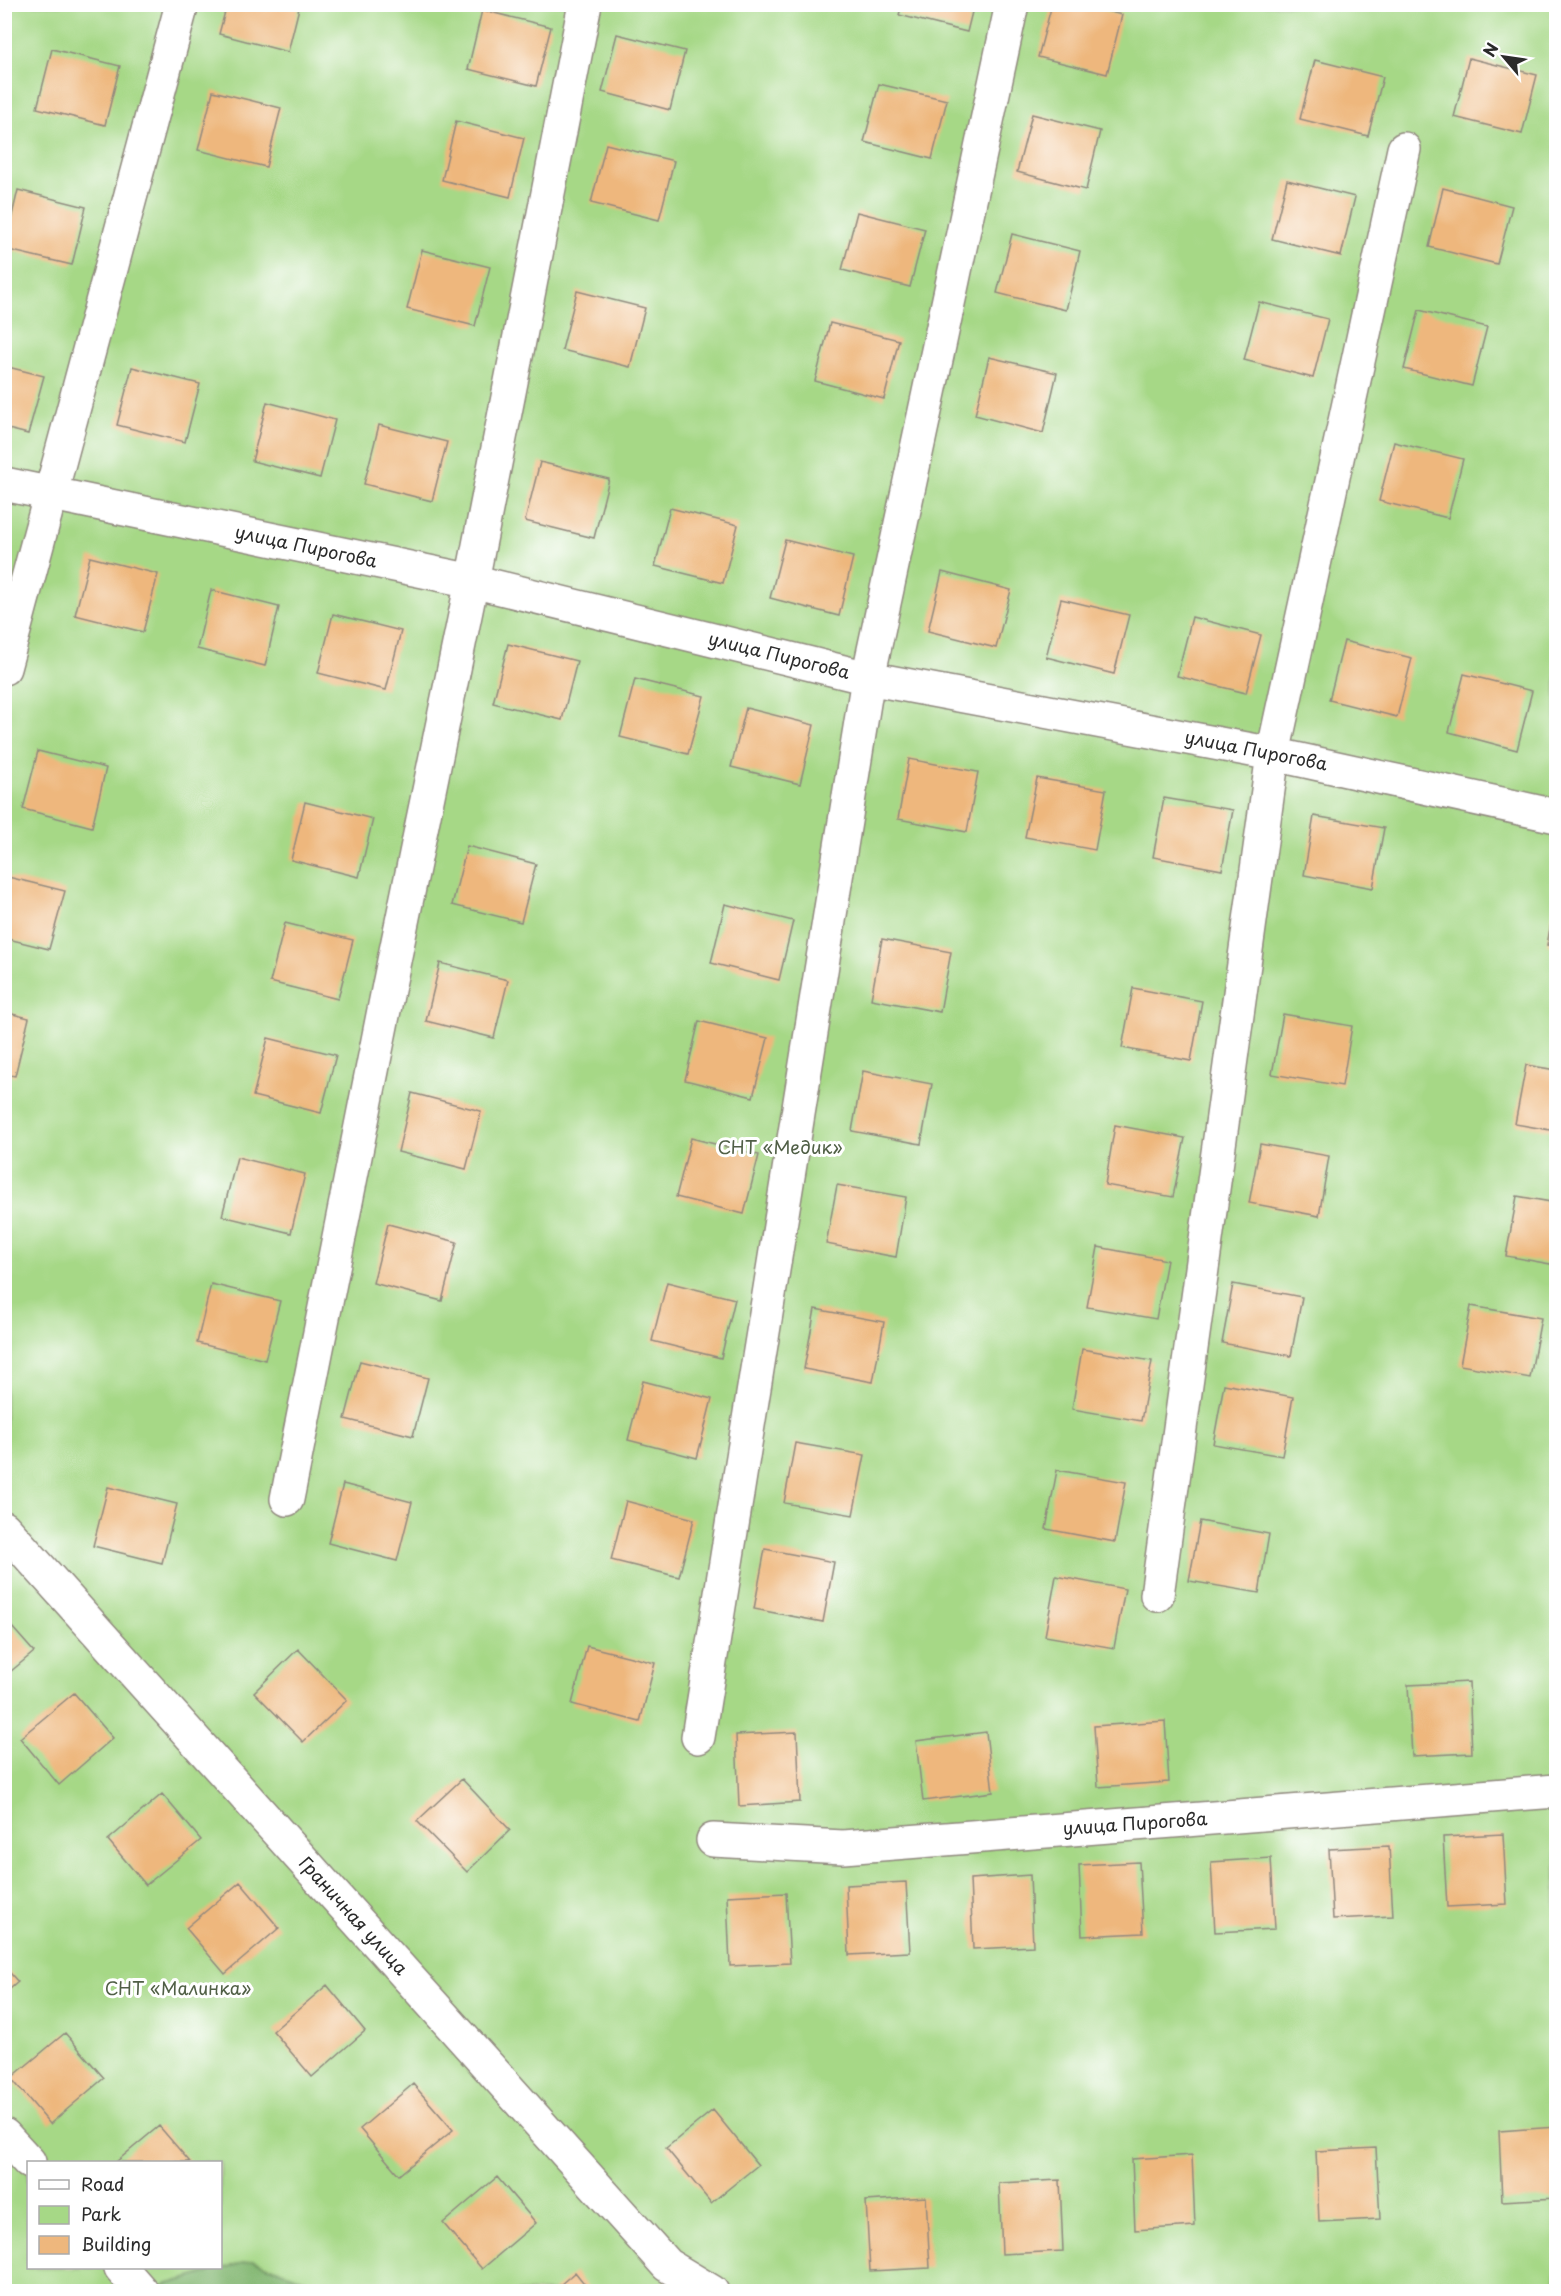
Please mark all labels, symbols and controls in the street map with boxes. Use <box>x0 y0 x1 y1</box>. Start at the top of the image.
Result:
north arrow <box>1474 27 1534 87</box>
text: N <box>1476 38 1504 61</box>
street label: улица Пирогова <box>233 517 381 574</box>
street label: улица Пирогова <box>706 624 854 685</box>
street label: улица Пирогова <box>1183 722 1331 777</box>
park label: СНТ «Медик» <box>717 1133 843 1160</box>
street label: улица Пирогова <box>1062 1804 1209 1841</box>
street label: Граничная улица <box>293 1850 415 1981</box>
park label: СНТ «Малинка» <box>105 1974 251 2001</box>
legend <box>27 2161 222 2269</box>
text: Road <box>81 2170 125 2197</box>
text: Park <box>81 2200 121 2227</box>
text: Building <box>81 2230 151 2257</box>

